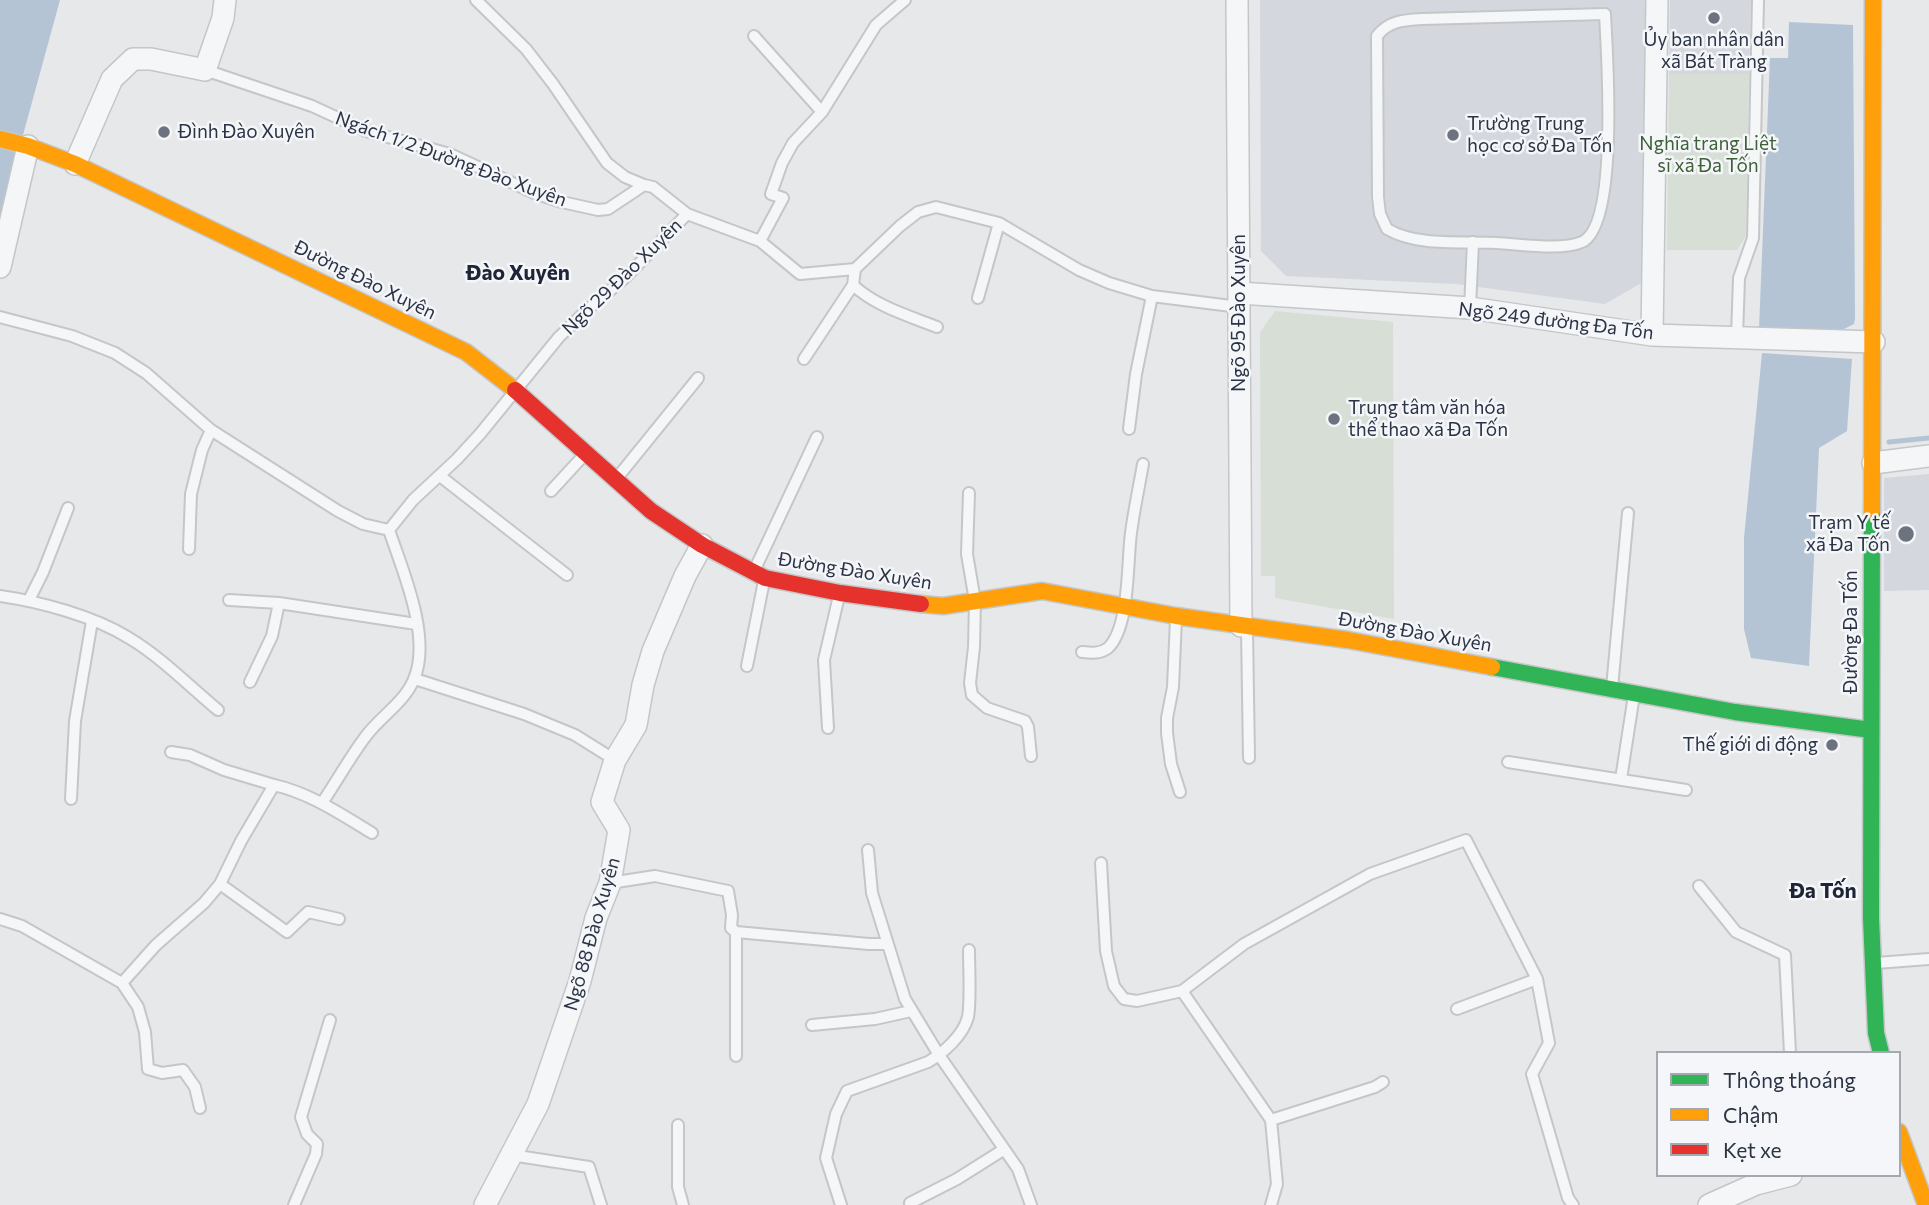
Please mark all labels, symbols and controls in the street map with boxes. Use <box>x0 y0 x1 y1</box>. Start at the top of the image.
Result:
marker: Ủy ban nhân dân xã Bát Tràng <box>1706 10 1722 26</box>
place label: Ủy ban nhân dân xã Bát Tràng <box>1644 29 1784 73</box>
street label: Ngách 1/2 Đường Đào Xuyên <box>332 106 570 212</box>
place label: Trường Trung học cơ sở Đa Tốn <box>1467 113 1612 157</box>
place label: Đình Đào Xuyên <box>178 121 315 143</box>
marker: Đình Đào Xuyên <box>156 124 172 140</box>
marker: Trường Trung học cơ sở Đa Tốn <box>1445 127 1461 143</box>
park label: Nghĩa trang Liệt sĩ xã Đa Tốn <box>1639 133 1777 177</box>
street label: Ngõ 29 Đào Xuyên <box>557 214 687 340</box>
street label: Ngõ 95 Đào Xuyên <box>1228 234 1250 392</box>
street label: Đường Đào Xuyên <box>290 236 440 324</box>
district label: Đào Xuyên <box>466 260 570 286</box>
street label: Ngõ 249 đường Đa Tốn <box>1457 298 1655 344</box>
place label: Trung tâm văn hóa thể thao xã Đa Tốn <box>1348 397 1508 441</box>
marker: Trung tâm văn hóa thể thao xã Đa Tốn <box>1326 411 1342 427</box>
place label: Trạm Y tế xã Đa Tốn <box>1806 512 1890 556</box>
marker: Trạm Y tế xã Đa Tốn <box>1896 524 1916 544</box>
street label: Đường Đào Xuyên <box>776 548 934 594</box>
street label: Đường Đa Tốn <box>1840 570 1862 694</box>
street label: Đường Đào Xuyên <box>1337 607 1493 657</box>
place label: Thế giới di động <box>1682 734 1818 756</box>
marker: Thế giới di động <box>1824 737 1840 753</box>
street label: Ngõ 88 Đào Xuyên <box>559 855 625 1013</box>
district label: Đa Tốn <box>1789 878 1857 904</box>
legend <box>1656 1051 1901 1177</box>
text: Thông thoáng <box>1723 1067 1856 1092</box>
text: Chậm <box>1723 1102 1779 1127</box>
text: Kẹt xe <box>1723 1137 1782 1162</box>

